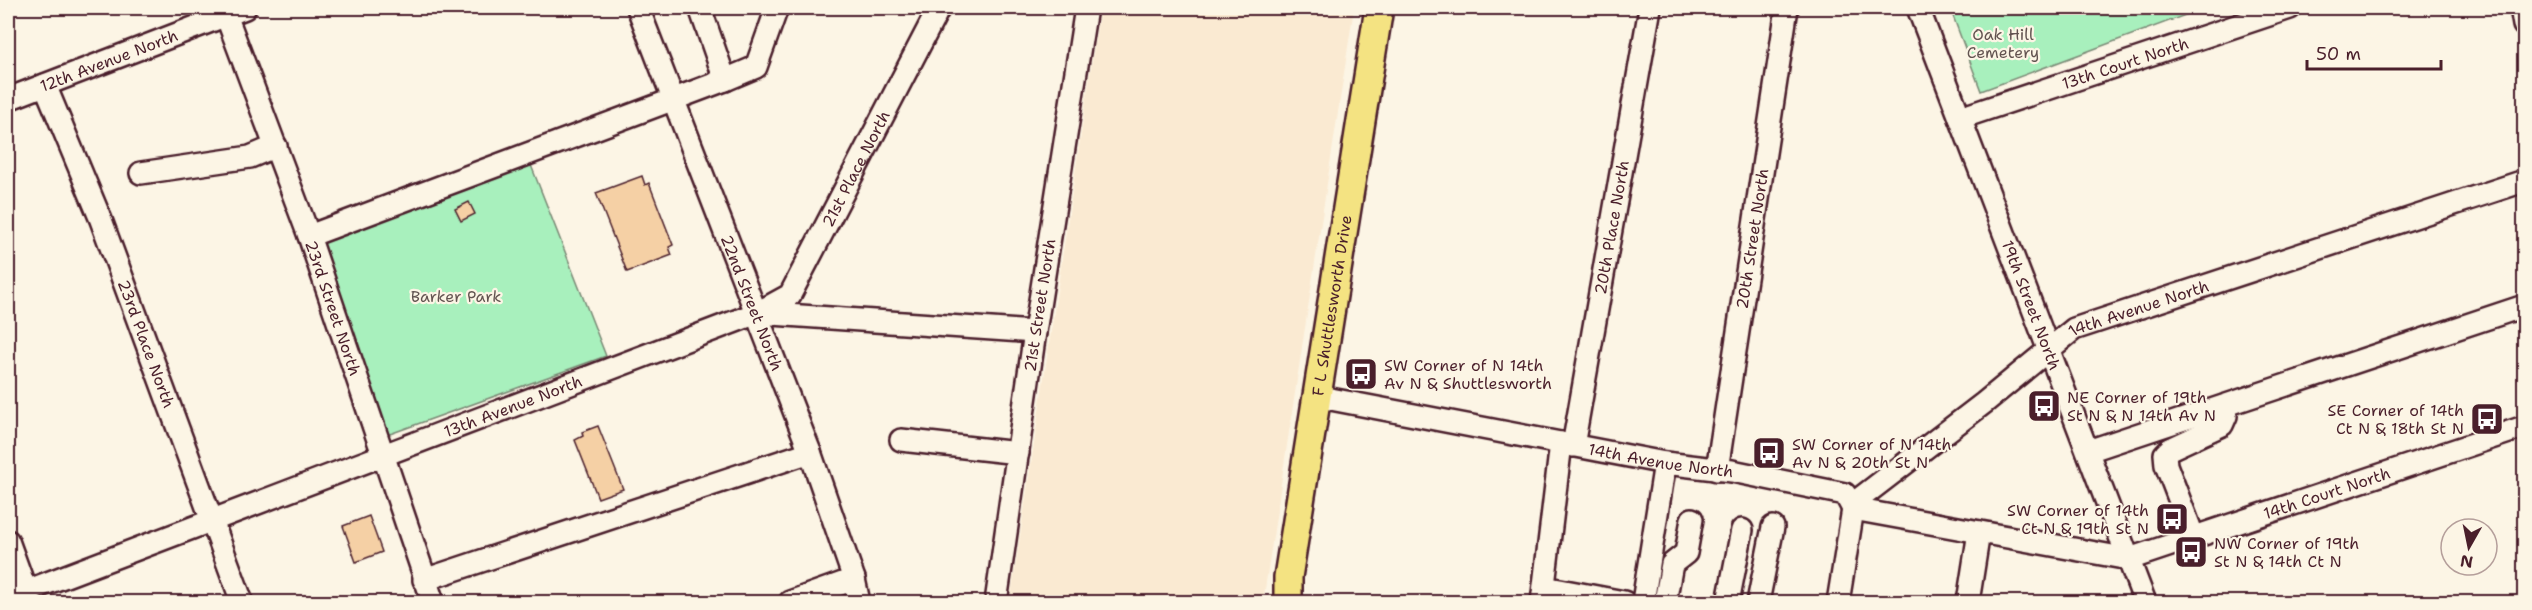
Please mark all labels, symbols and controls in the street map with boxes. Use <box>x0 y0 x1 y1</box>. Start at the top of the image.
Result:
park label: Oak Hill Cemetery <box>1967 24 2039 63</box>
street label: 12th Avenue North <box>37 25 181 97</box>
street label: 13th Court North <box>2059 33 2191 94</box>
scale bar <box>2307 33 2440 71</box>
text: 50 m <box>2316 42 2361 66</box>
street label: 21st Place North <box>817 107 895 231</box>
street label: 20th Place North <box>1590 159 1634 296</box>
street label: 20th Street North <box>1732 167 1774 311</box>
street label: F L Shuttlesworth Drive <box>1307 213 1357 398</box>
street label: 22nd Street North <box>716 232 788 374</box>
street label: 21st Street North <box>1019 237 1061 373</box>
street label: 19th Street North <box>1997 237 2065 373</box>
street label: 23rd Street North <box>300 238 366 379</box>
street label: 14th Avenue North <box>2064 275 2212 341</box>
street label: 23rd Place North <box>113 277 179 411</box>
park label: Barker Park <box>411 286 501 307</box>
place label: SW Corner of N 14th Av N & Shuttlesworth <box>1384 355 1552 394</box>
bus stop icon: SW Corner of N 14th Av N & Shuttlesworth <box>1343 356 1379 392</box>
street label: 13th Avenue North <box>441 371 585 442</box>
place label: NE Corner of 19th St N & N 14th Av N <box>2067 387 2216 426</box>
bus stop icon: NE Corner of 19th St N & N 14th Av N <box>2026 388 2062 424</box>
place label: SE Corner of 14th Ct N & 18th St N <box>2327 400 2464 439</box>
bus stop icon: SE Corner of 14th Ct N & 18th St N <box>2469 401 2505 437</box>
place label: SW Corner of N 14th Av N & 20th St N <box>1792 434 1952 473</box>
bus stop icon: SW Corner of N 14th Av N & 20th St N <box>1751 435 1787 471</box>
street label: 14th Avenue North <box>1587 439 1735 482</box>
street label: 14th Court North <box>2261 462 2393 524</box>
place label: SW Corner of 14th Ct N & 19th St N <box>2007 500 2149 539</box>
bus stop icon: SW Corner of 14th Ct N & 19th St N <box>2154 501 2190 537</box>
north arrow <box>2439 517 2499 577</box>
place label: NW Corner of 19th St N & 14th Ct N <box>2214 533 2359 572</box>
bus stop icon: NW Corner of 19th St N & 14th Ct N <box>2173 534 2209 570</box>
text: N <box>2459 550 2475 573</box>

